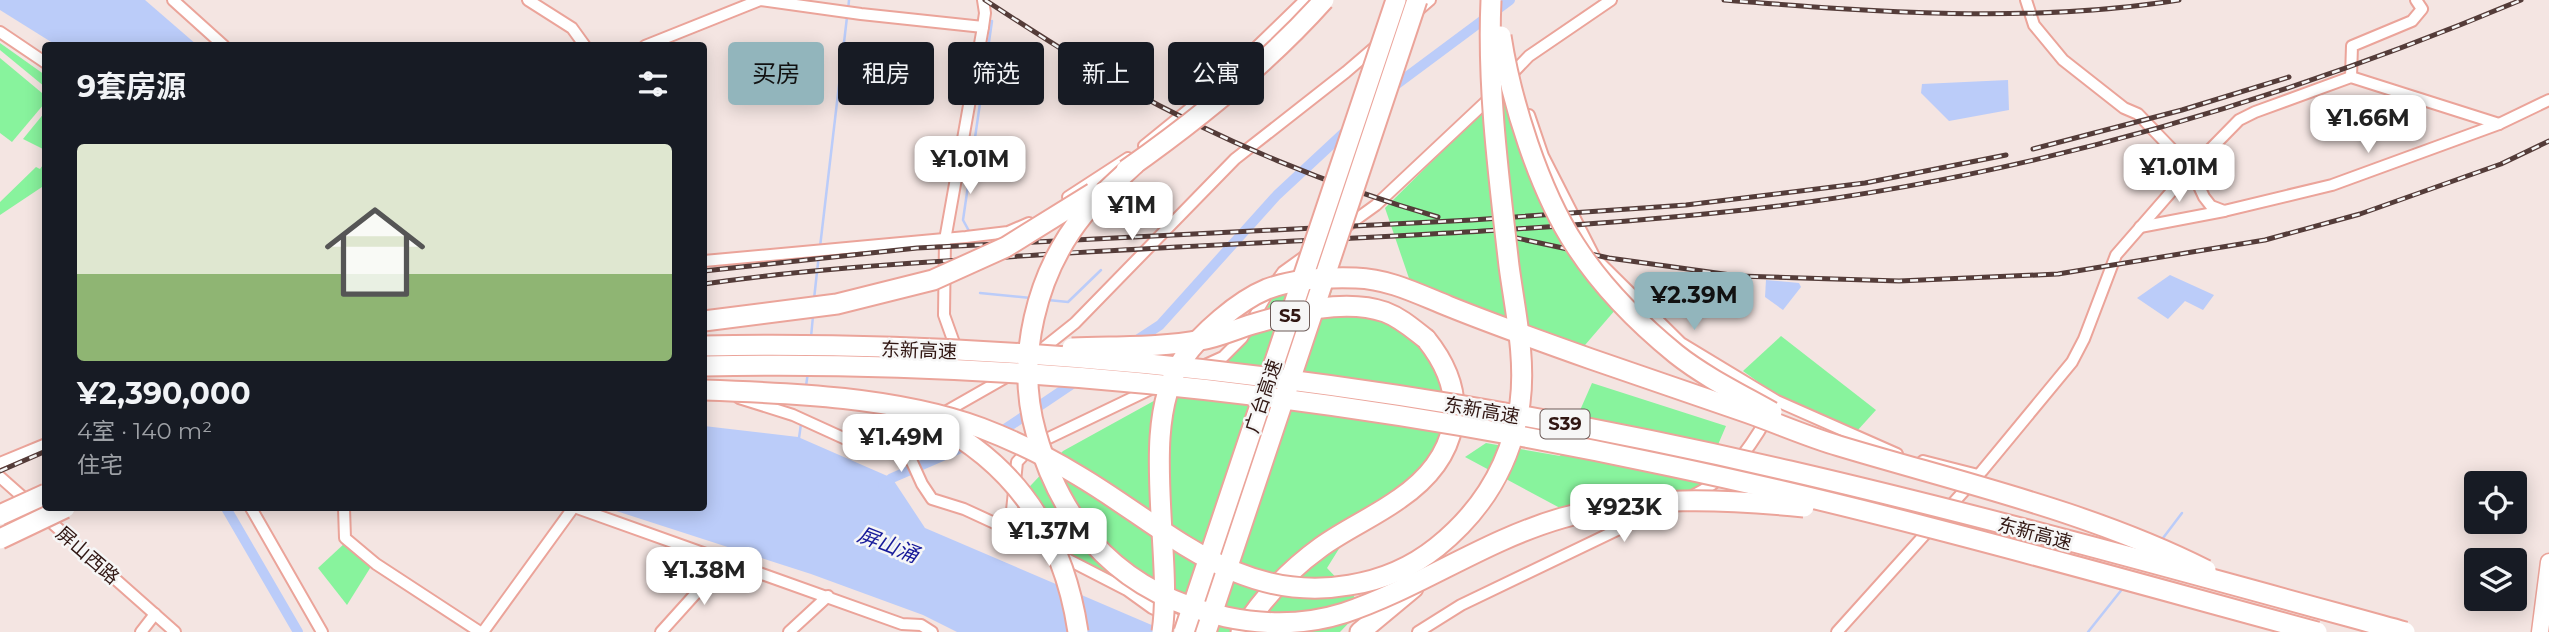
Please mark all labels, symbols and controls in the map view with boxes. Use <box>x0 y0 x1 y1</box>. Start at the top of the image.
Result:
chip: 买房 <box>728 42 824 105</box>
chip: 租房 <box>838 42 934 105</box>
chip: 筛选 <box>948 42 1044 105</box>
chip: 新上 <box>1058 42 1154 105</box>
chip: 公寓 <box>1168 42 1264 105</box>
icon: filters <box>634 65 672 103</box>
text: 9套房源 <box>77 68 186 105</box>
pin: ¥1.66M <box>2311 96 2425 155</box>
text: ¥1.66M <box>2326 104 2410 132</box>
pin: ¥1.01M <box>913 136 1027 196</box>
pin: ¥1.01M <box>2122 144 2236 204</box>
text: ¥1.01M <box>931 145 1009 173</box>
text: ¥1.01M <box>2140 153 2218 181</box>
pin: ¥1M <box>1098 182 1166 242</box>
icon: home <box>312 189 438 315</box>
text: ¥1M <box>1108 191 1156 219</box>
pin: ¥2.39M <box>1637 272 1751 332</box>
text: ¥2.39M <box>1650 281 1738 309</box>
road number: S5 <box>1271 302 1309 330</box>
street label: 东新高速 <box>881 338 957 363</box>
street label: 广台高速 <box>1240 356 1287 436</box>
text: ¥2,390,000 <box>77 375 251 412</box>
street label: 东新高速 <box>1442 393 1521 428</box>
road number: S39 <box>1540 410 1590 438</box>
pin: ¥1.49M <box>844 414 958 474</box>
text: 4室 · 140 m² <box>77 417 212 445</box>
text: ¥1.49M <box>858 423 944 451</box>
text: 住宅 <box>77 451 123 479</box>
map controls <box>2464 471 2527 611</box>
button: locate <box>2464 471 2527 534</box>
pin: ¥923K <box>1575 484 1673 544</box>
text: ¥923K <box>1586 493 1662 521</box>
pin: ¥1.37M <box>992 508 1106 568</box>
street label: 东新高速 <box>1995 513 2075 554</box>
text: ¥1.37M <box>1008 517 1090 545</box>
street label: 屏山西路 <box>51 522 124 589</box>
water label: 屏山涌 <box>854 522 924 568</box>
pin: ¥1.38M <box>647 548 761 607</box>
button: layers <box>2464 548 2527 611</box>
text: ¥1.38M <box>662 556 746 584</box>

